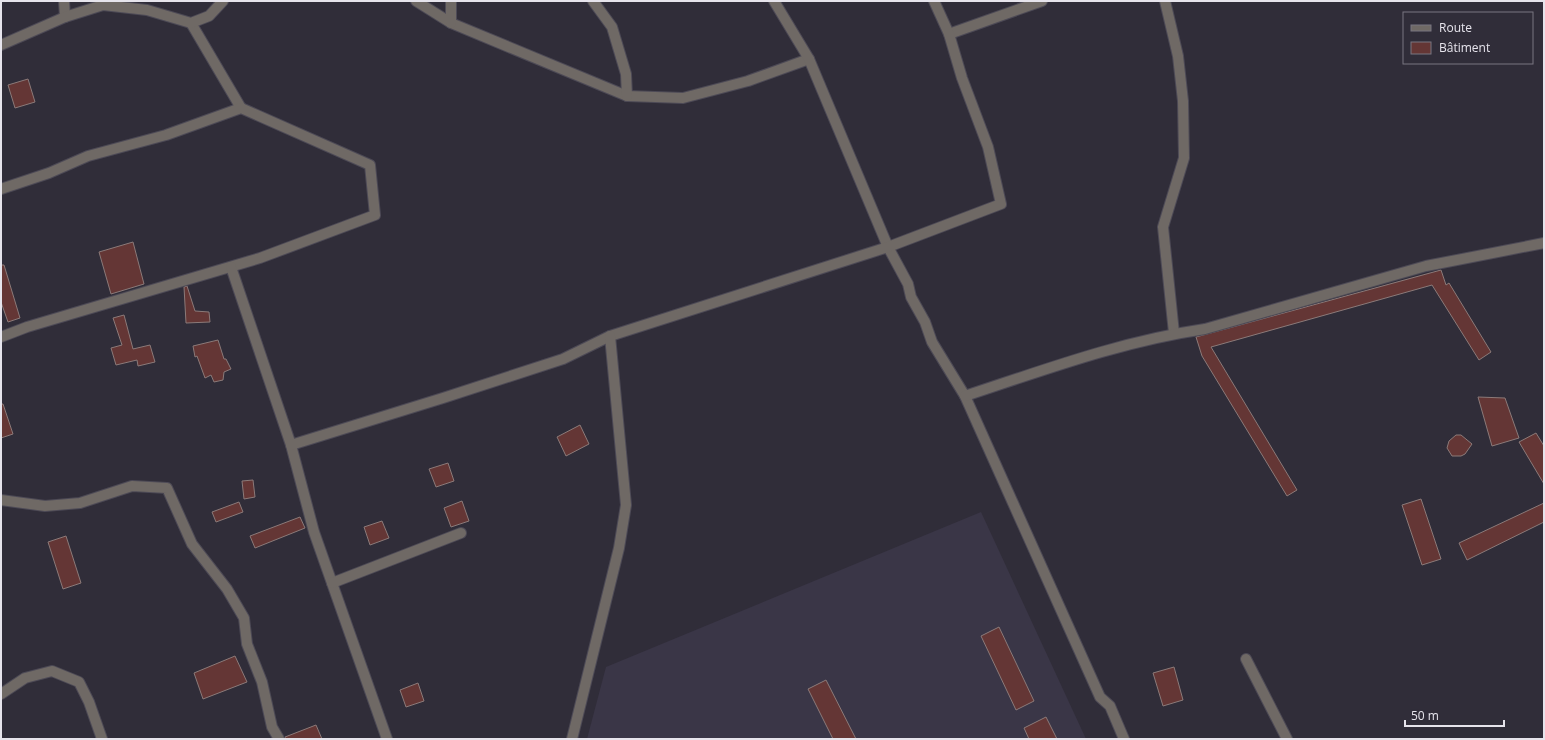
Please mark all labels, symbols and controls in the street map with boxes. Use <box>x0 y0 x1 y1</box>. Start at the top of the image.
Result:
legend <box>1403 12 1533 64</box>
text: Route <box>1439 19 1472 36</box>
text: Bâtiment <box>1439 39 1490 56</box>
scale bar <box>1405 702 1504 728</box>
text: 50 m <box>1411 707 1439 724</box>

